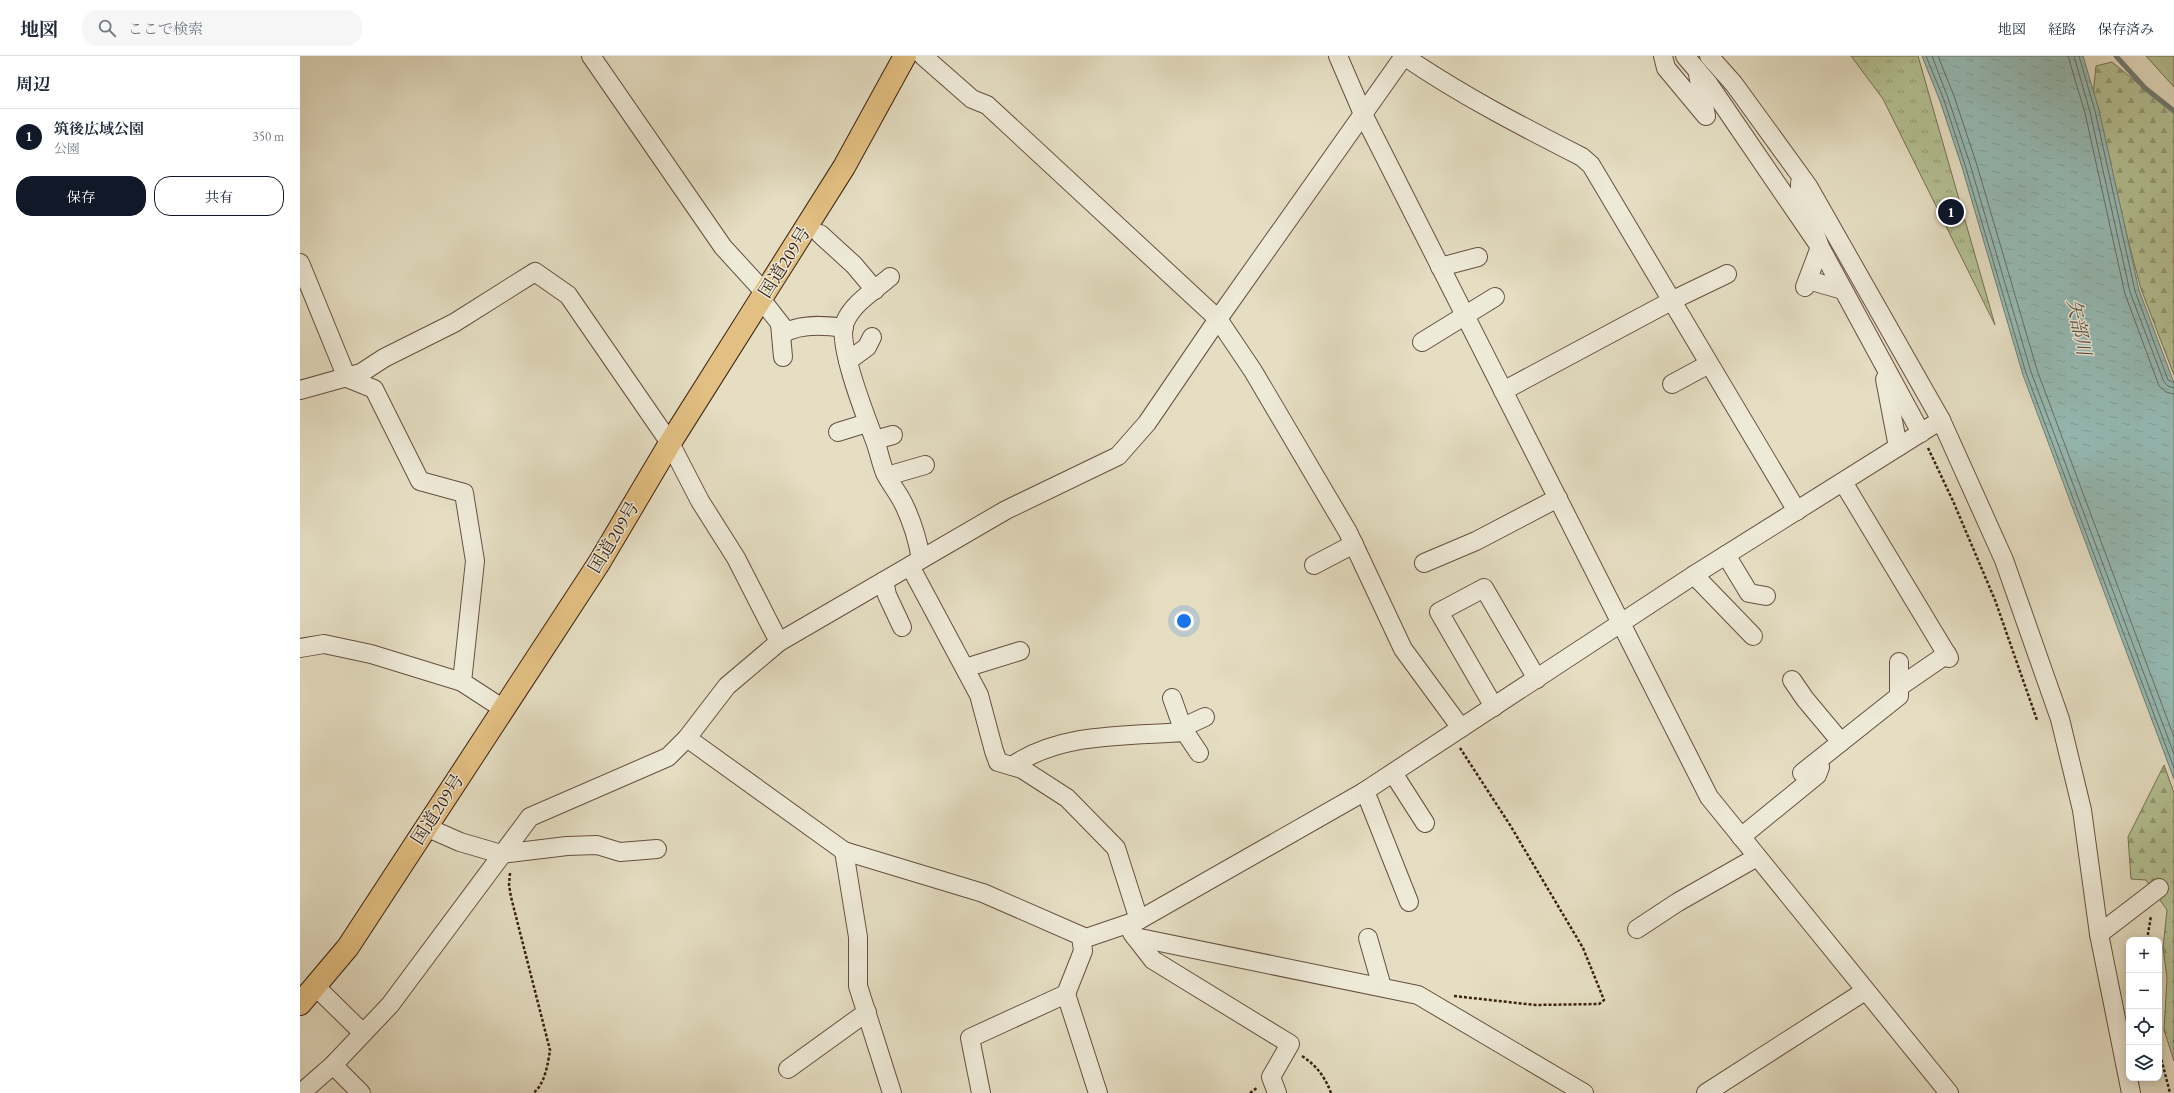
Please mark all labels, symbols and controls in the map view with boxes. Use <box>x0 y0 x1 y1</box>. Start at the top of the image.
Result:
search box <box>82 10 362 46</box>
text: 地図 <box>20 17 58 42</box>
icon: search <box>96 17 118 39</box>
text: ここで検索 <box>128 19 203 38</box>
text: 地図 <box>1998 20 2026 38</box>
text: 経路 <box>2048 20 2076 38</box>
text: 保存済み <box>2098 20 2154 38</box>
text: 周辺 <box>16 73 50 95</box>
text: 筑後広域公園 <box>54 119 144 138</box>
text: 1 <box>26 128 32 145</box>
text: 350 m <box>253 128 284 145</box>
text: 公園 <box>54 140 80 157</box>
button: 保存 <box>16 176 146 216</box>
button: 共有 <box>154 176 284 216</box>
pin: 1 <box>1938 197 1964 227</box>
street label: 国道209号 <box>753 222 815 302</box>
water label: 矢部川 <box>2061 297 2097 359</box>
street label: 国道209号 <box>583 497 643 577</box>
your location <box>1174 611 1194 631</box>
street label: 国道209号 <box>406 769 468 849</box>
map controls <box>2126 937 2162 1081</box>
button: + <box>2126 937 2162 973</box>
button: − <box>2126 973 2162 1009</box>
button: locate <box>2126 1009 2162 1045</box>
button: layers <box>2126 1045 2162 1081</box>

